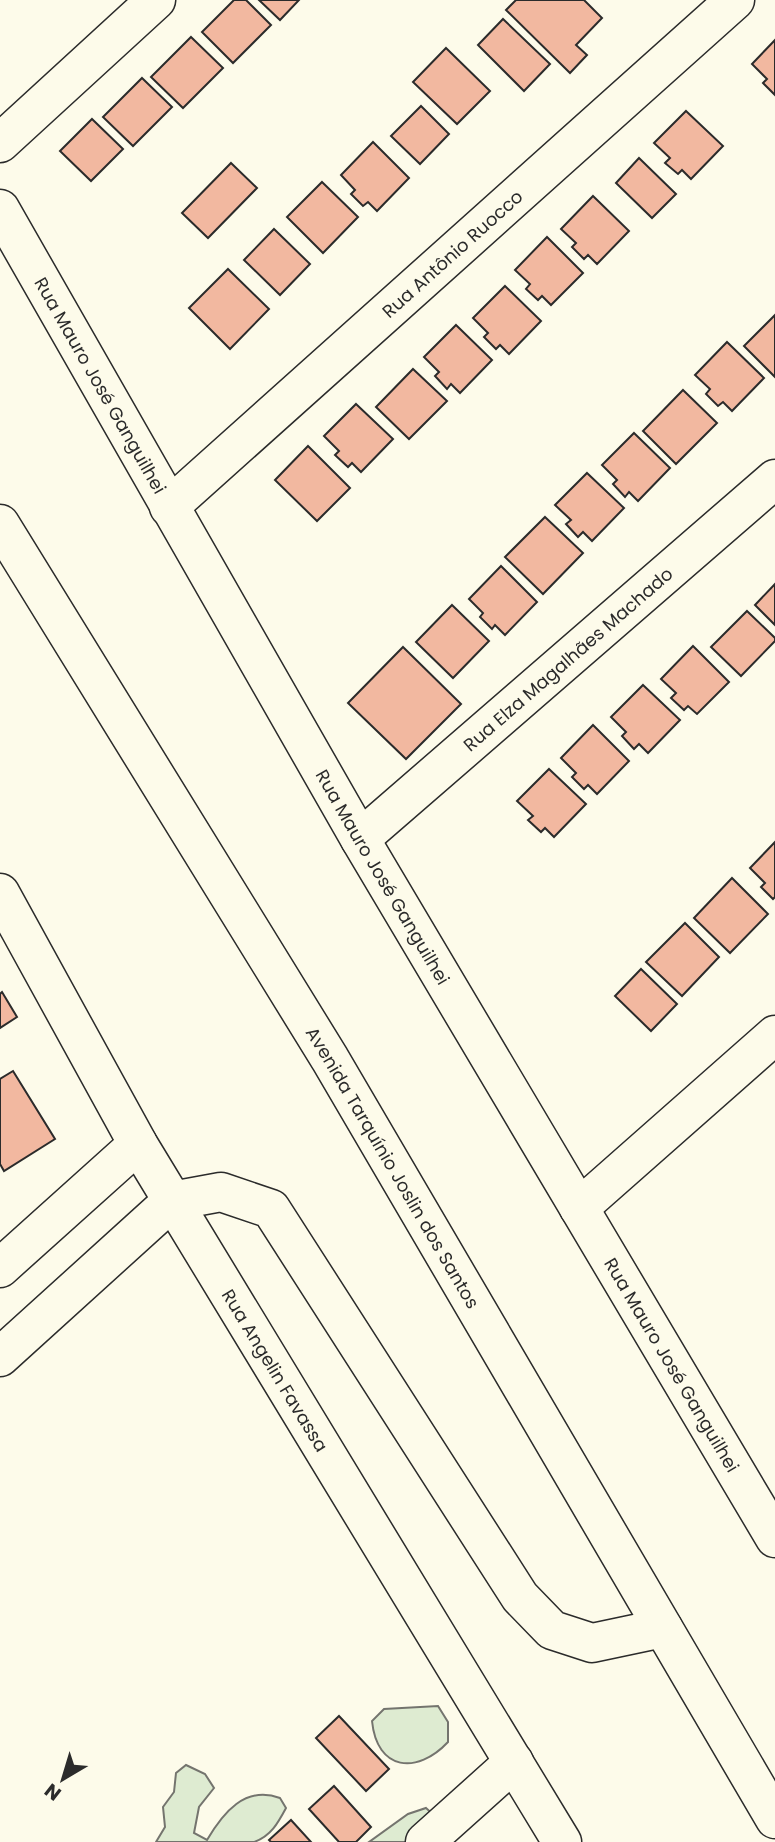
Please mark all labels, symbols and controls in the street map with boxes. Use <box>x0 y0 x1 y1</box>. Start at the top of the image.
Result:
street label: Rua Antônio Ruocco <box>376 184 528 323</box>
street label: Rua Mauro José Ganguilhei <box>29 272 173 498</box>
street label: Rua Elza Magalhães Machado <box>458 561 678 757</box>
street label: Rua Mauro José Ganguilhei <box>310 765 456 989</box>
street label: Avenida Tarquínio Joslin dos Santos <box>300 1022 486 1313</box>
street label: Rua Mauro José Ganguilhei <box>599 1253 746 1477</box>
street label: Rua Angelin Favassa <box>216 1284 334 1456</box>
north arrow <box>28 1744 98 1814</box>
text: N <box>39 1777 67 1807</box>

